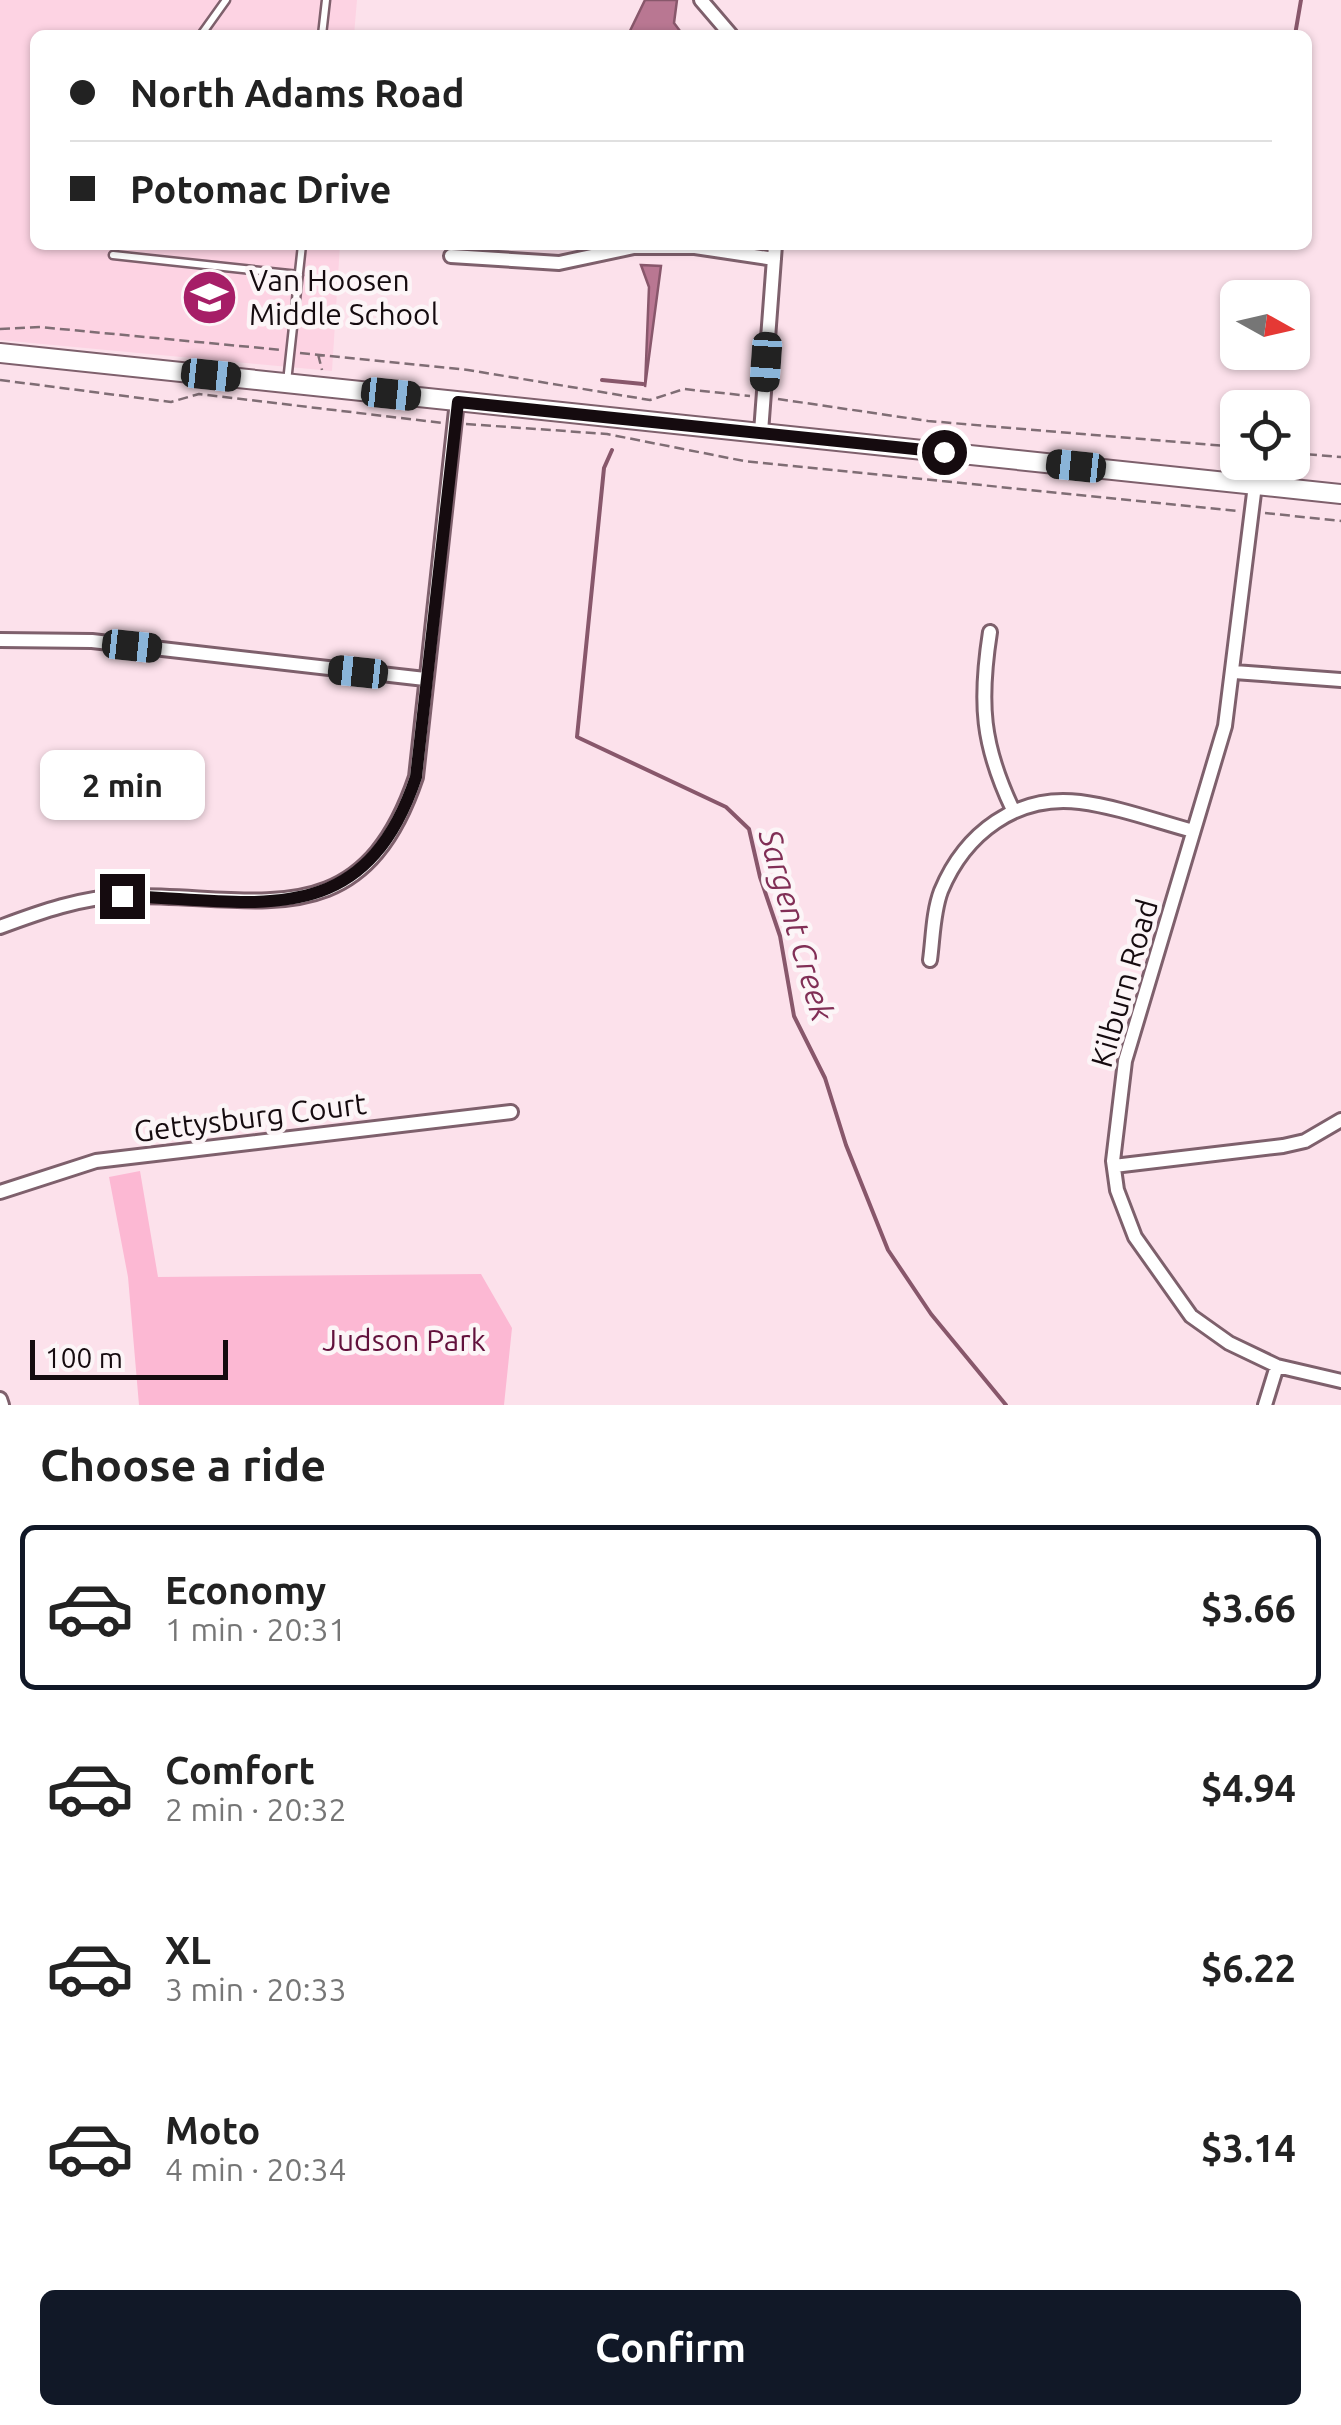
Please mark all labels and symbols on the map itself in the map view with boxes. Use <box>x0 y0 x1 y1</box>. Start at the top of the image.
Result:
place label: Van Hoosen Middle School <box>249 263 439 331</box>
school or university icon: Van Hoosen Middle School <box>180 267 240 327</box>
north arrow <box>1220 280 1310 370</box>
car <box>749 331 783 393</box>
car <box>180 357 242 393</box>
car <box>360 376 422 412</box>
route start <box>922 430 967 475</box>
car <box>1045 448 1107 484</box>
car <box>101 628 163 664</box>
car <box>327 654 389 690</box>
callout: 2 min <box>39 751 204 821</box>
water label: Sargent Creek <box>752 824 842 1025</box>
route end <box>100 874 145 919</box>
street label: Kilburn Road <box>1084 895 1164 1071</box>
street label: Gettysburg Court <box>132 1086 368 1148</box>
park label: Judson Park <box>322 1323 486 1357</box>
scale bar <box>30 1335 228 1380</box>

